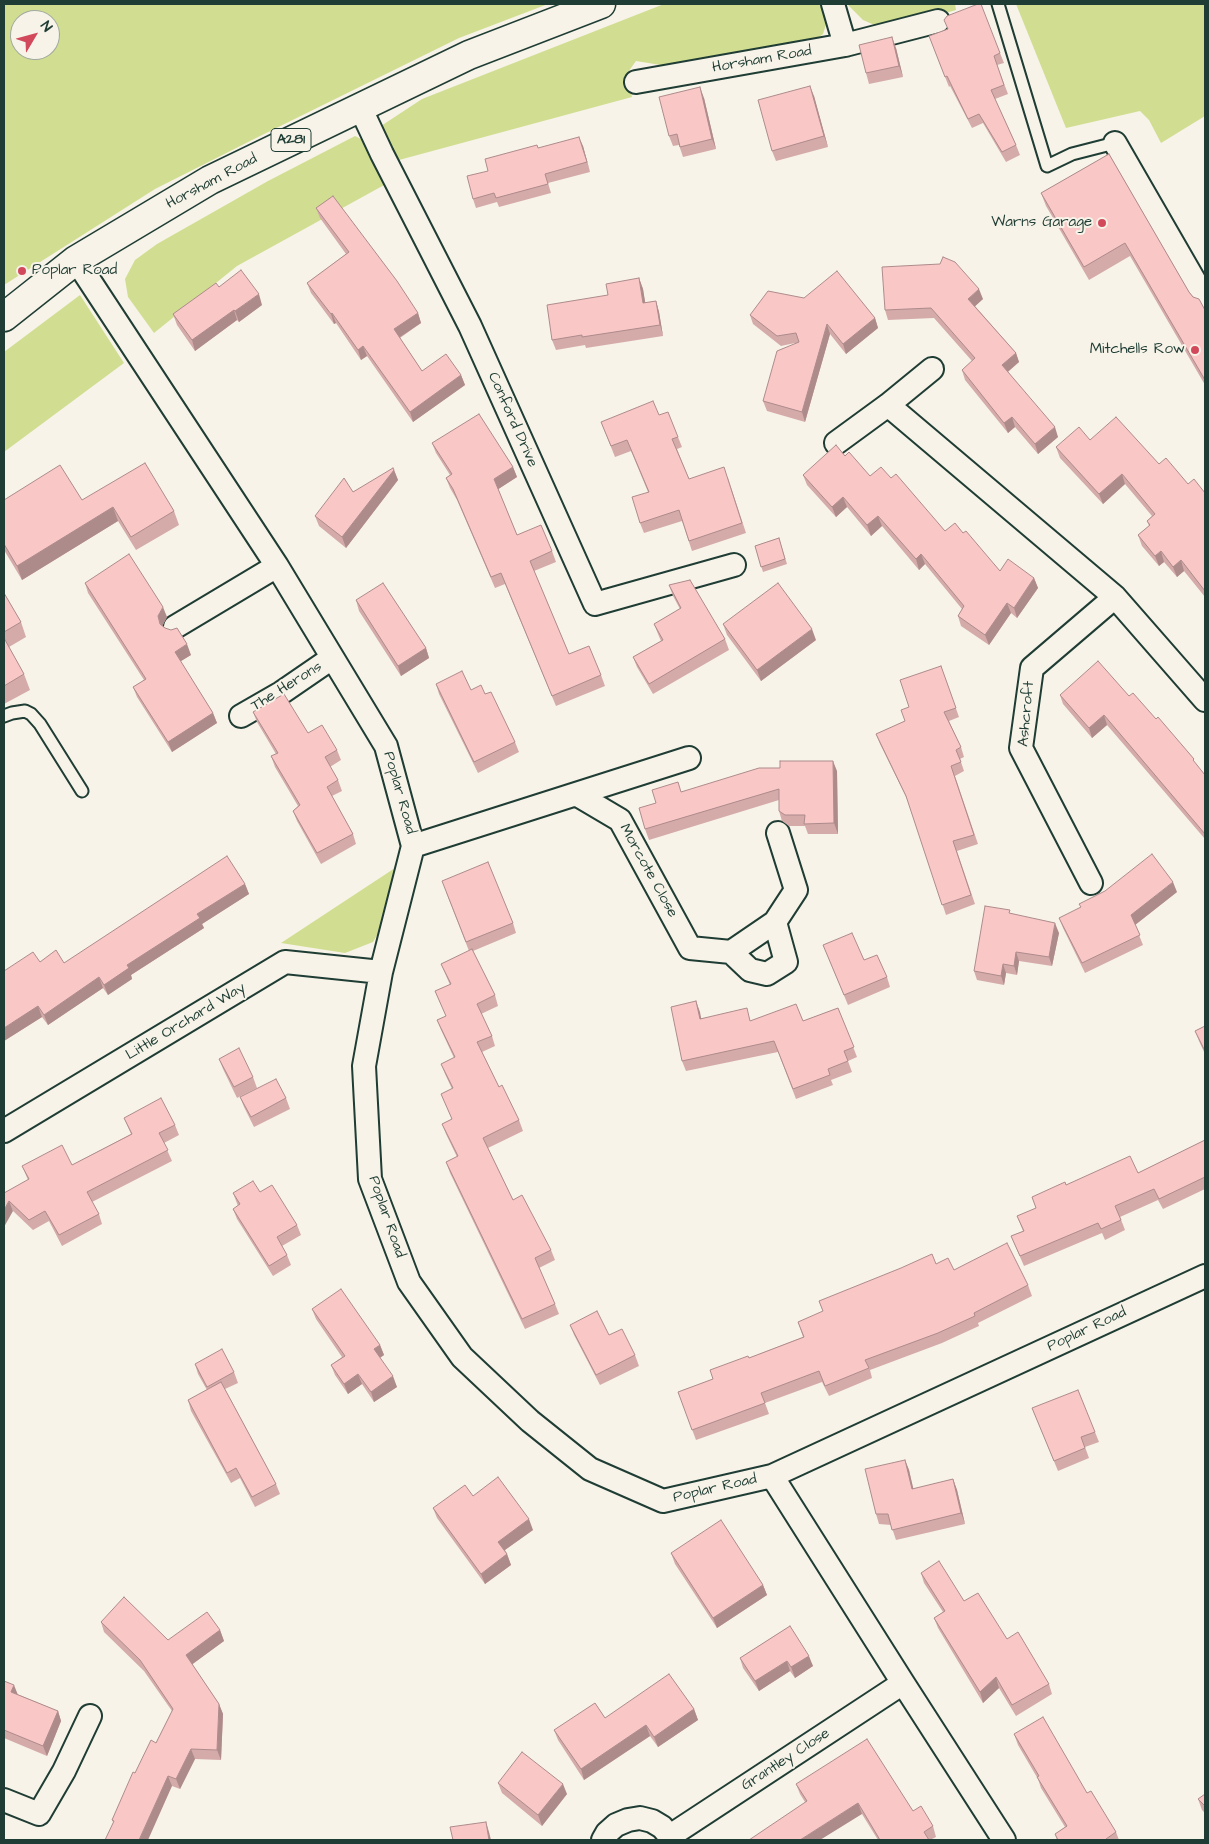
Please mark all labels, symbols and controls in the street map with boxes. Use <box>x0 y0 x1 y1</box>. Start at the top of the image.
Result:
north arrow <box>10 10 60 60</box>
text: N <box>36 17 57 36</box>
street label: Horsham Road <box>711 42 813 78</box>
road number: A281 <box>271 128 311 152</box>
street label: Horsham Road <box>163 150 261 214</box>
place label: Warns Garage <box>991 214 1092 232</box>
marker: Warns Garage <box>1096 217 1108 229</box>
place label: Poplar Road <box>32 262 117 280</box>
marker: Poplar Road <box>16 265 28 277</box>
place label: Mitchells Row <box>1090 341 1185 359</box>
marker: Mitchells Row <box>1189 344 1201 356</box>
street label: Conford Drive <box>483 370 541 470</box>
street label: The Herons <box>248 658 326 716</box>
street label: Ashcroft <box>1015 680 1039 748</box>
street label: Poplar Road <box>379 750 419 836</box>
street label: Morcote Close <box>615 821 681 921</box>
street label: Little Orchard Way <box>123 979 249 1065</box>
street label: Poplar Road <box>364 1174 408 1260</box>
street label: Poplar Road <box>1045 1304 1129 1356</box>
street label: Poplar Road <box>672 1471 758 1507</box>
street label: Grantley Close <box>738 1725 834 1795</box>

